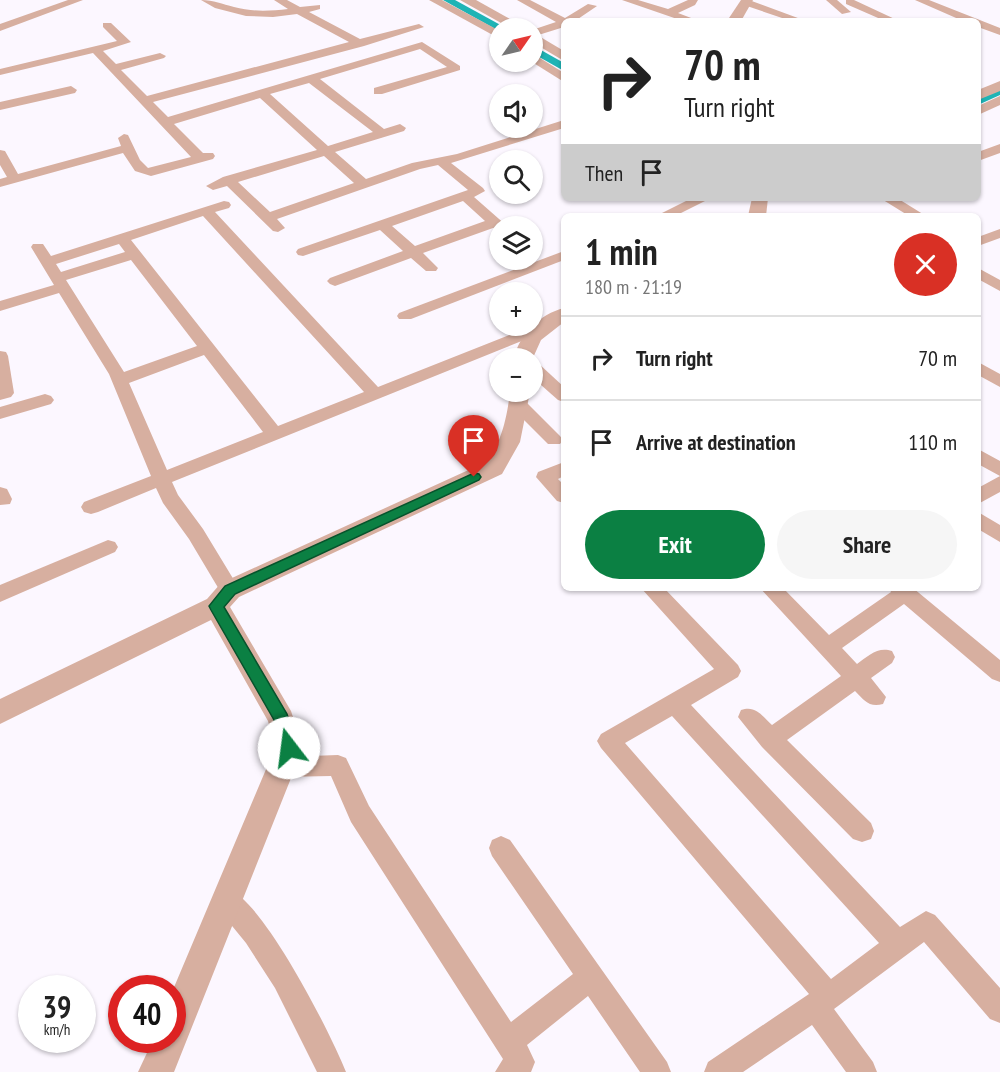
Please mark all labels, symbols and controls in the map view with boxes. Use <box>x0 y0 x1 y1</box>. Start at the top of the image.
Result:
north arrow <box>489 18 543 72</box>
map controls <box>489 18 543 402</box>
text: 70 m <box>684 37 761 92</box>
icon: right <box>585 42 663 120</box>
button: sound <box>489 84 543 138</box>
text: Turn right <box>684 90 775 124</box>
button: search <box>489 150 543 204</box>
icon: arrive <box>635 156 668 189</box>
text: Then <box>585 159 623 187</box>
button: layers <box>489 216 543 270</box>
text: 1 min <box>585 228 658 275</box>
button: close <box>894 233 957 296</box>
text: 180 m · 21:19 <box>585 274 682 300</box>
button: + <box>489 282 543 336</box>
icon: right <box>585 342 618 375</box>
text: Turn right <box>636 344 713 372</box>
text: 70 m <box>918 344 957 372</box>
button: − <box>489 348 543 402</box>
pin <box>448 415 499 477</box>
icon: arrive <box>457 424 490 457</box>
icon: arrive <box>585 426 618 459</box>
text: Arrive at destination <box>636 428 796 456</box>
text: 110 m <box>908 428 957 456</box>
button: Exit <box>585 510 765 579</box>
button: Share <box>777 510 957 579</box>
position arrow <box>257 716 321 780</box>
speed limit sign: 40 <box>108 975 186 1053</box>
text: 39 <box>43 987 71 1026</box>
text: km/h <box>44 1020 70 1039</box>

